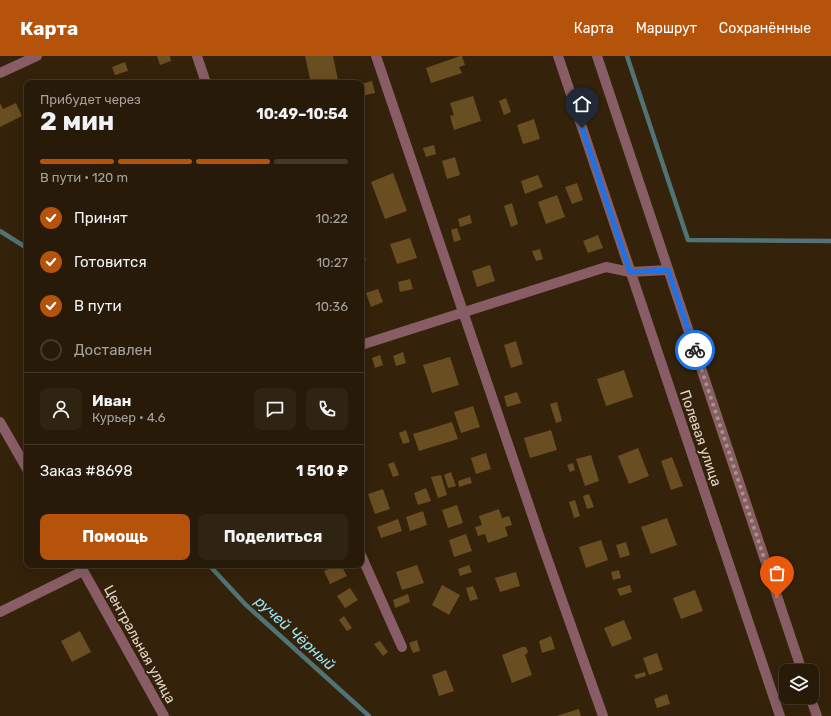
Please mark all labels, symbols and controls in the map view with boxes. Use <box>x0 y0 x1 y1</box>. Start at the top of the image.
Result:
text: Карта <box>20 17 78 40</box>
text: Карта <box>574 20 614 37</box>
text: Маршрут <box>636 20 697 37</box>
text: Сохранённые <box>719 20 811 37</box>
pin <box>565 87 599 128</box>
text: Прибудет через <box>40 92 141 107</box>
icon: home <box>571 93 593 115</box>
text: 10:49–10:54 <box>256 105 348 123</box>
text: 2 мин <box>40 106 114 137</box>
text: В пути · 120 m <box>40 170 128 185</box>
icon: check <box>40 207 62 229</box>
text: Принят <box>74 209 128 227</box>
text: 10:22 <box>316 211 348 226</box>
icon: check <box>40 251 62 273</box>
text: Готовится <box>74 253 147 271</box>
text: 10:27 <box>317 255 348 270</box>
icon: check <box>40 295 62 317</box>
text: В пути <box>74 297 122 315</box>
text: 10:36 <box>315 299 348 314</box>
courier <box>675 330 715 370</box>
icon: bike <box>684 339 706 361</box>
text: Доставлен <box>74 341 152 359</box>
button: person <box>40 388 82 430</box>
button: chat <box>254 388 296 430</box>
button: phone <box>306 388 348 430</box>
street label: Полевая улица <box>676 388 725 489</box>
text: Иван <box>92 392 131 410</box>
text: Курьер · 4.6 <box>92 410 166 425</box>
text: Заказ #8698 <box>40 462 133 480</box>
text: 1 510 ₽ <box>296 462 348 480</box>
button: Помощь <box>40 514 190 560</box>
button: Поделиться <box>198 514 348 560</box>
pin <box>760 556 794 597</box>
icon: bag <box>766 562 788 584</box>
street label: Центральная улица <box>100 582 179 706</box>
water label: ручей Чёрный <box>251 592 339 674</box>
map controls <box>779 664 819 704</box>
button: layers <box>779 664 819 704</box>

